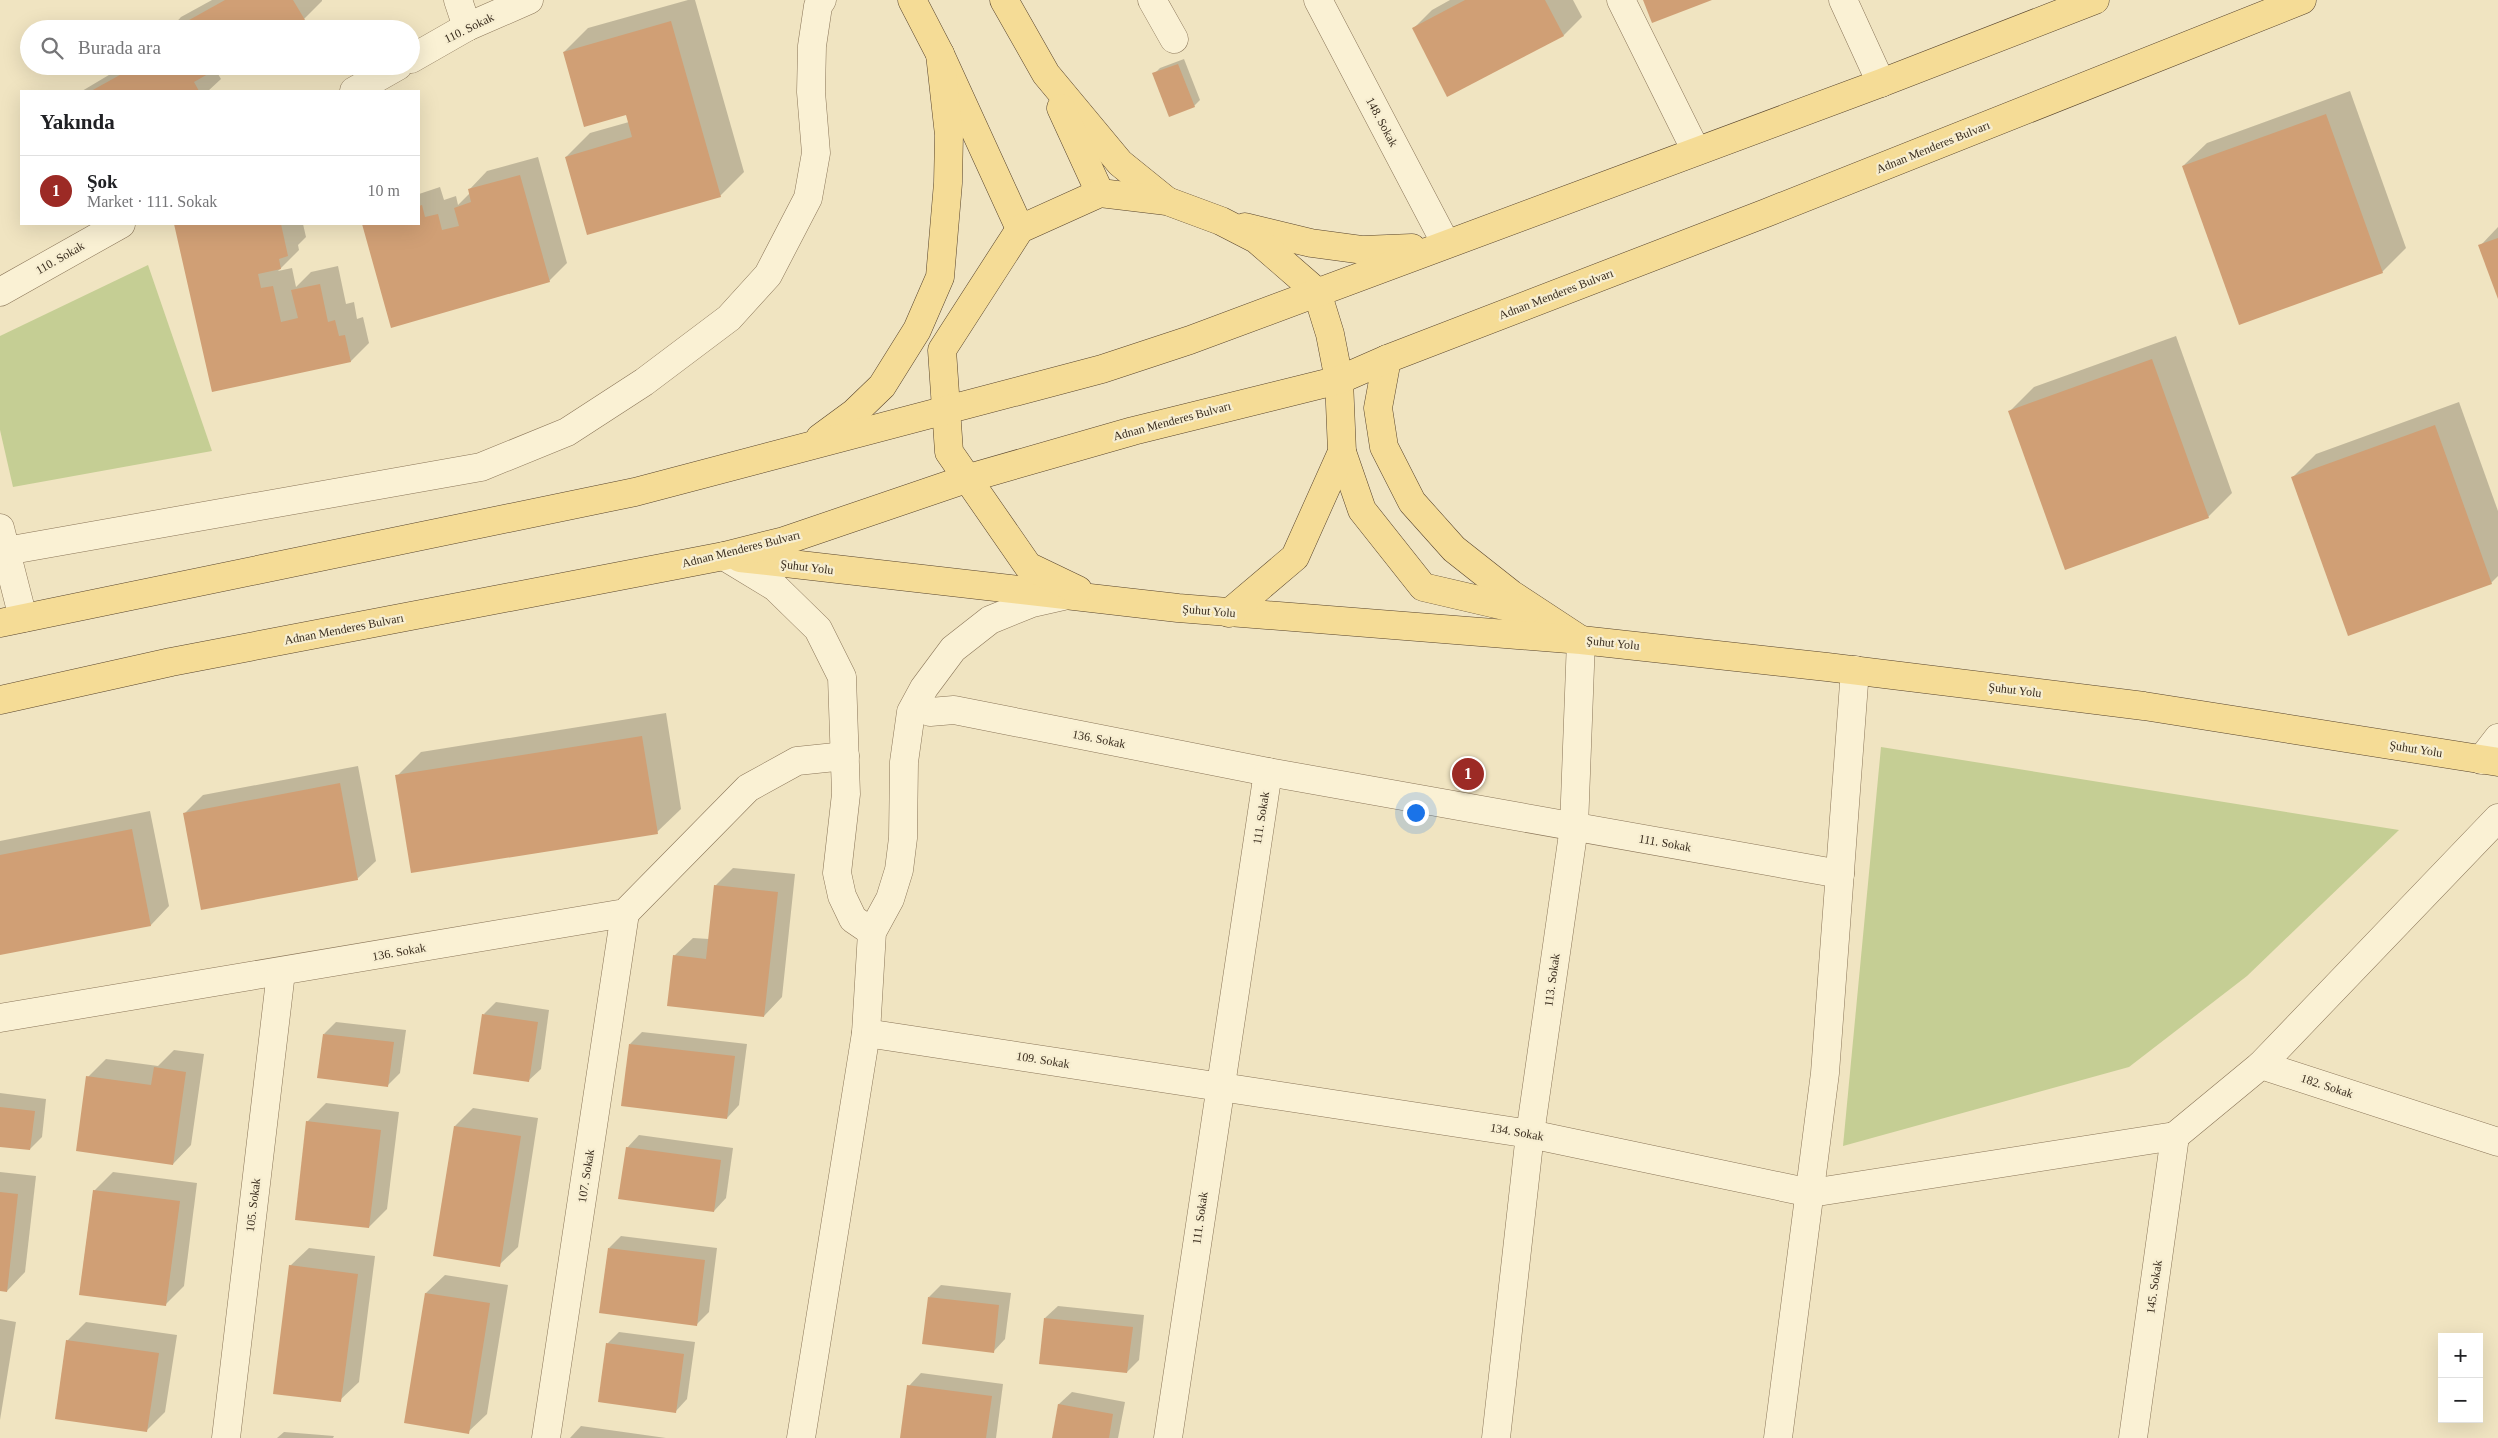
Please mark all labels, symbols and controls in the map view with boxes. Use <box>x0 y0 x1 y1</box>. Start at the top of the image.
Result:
street label: 110. Sokak <box>442 10 496 46</box>
search box <box>20 20 420 75</box>
icon: search <box>38 34 66 62</box>
text: Burada ara <box>78 37 161 58</box>
street label: 148. Sokak <box>1363 95 1401 149</box>
text: Yakında <box>40 110 115 134</box>
street label: Adnan Menderes Bulvarı <box>1874 118 1992 176</box>
text: Şok <box>87 171 118 192</box>
text: 1 <box>52 182 60 199</box>
text: 10 m <box>368 182 400 199</box>
text: Market · 111. Sokak <box>87 193 217 210</box>
street label: 110. Sokak <box>33 239 87 277</box>
street label: Adnan Menderes Bulvarı <box>1497 265 1616 322</box>
street label: Adnan Menderes Bulvarı <box>1112 398 1233 443</box>
street label: Adnan Menderes Bulvarı <box>680 527 802 570</box>
street label: Şuhut Yolu <box>780 557 834 577</box>
street label: Şuhut Yolu <box>1182 602 1236 620</box>
street label: Adnan Menderes Bulvarı <box>283 610 406 647</box>
street label: Şuhut Yolu <box>1586 633 1640 653</box>
street label: Şuhut Yolu <box>1988 680 2042 700</box>
street label: 136. Sokak <box>1071 727 1127 751</box>
street label: Şuhut Yolu <box>2389 738 2443 760</box>
pin: 1 <box>1452 755 1484 793</box>
street label: 111. Sokak <box>1250 791 1272 845</box>
your location <box>1403 800 1429 826</box>
street label: 111. Sokak <box>1638 831 1692 855</box>
street label: 136. Sokak <box>371 940 427 964</box>
street label: 113. Sokak <box>1541 953 1563 1007</box>
street label: 109. Sokak <box>1015 1049 1071 1071</box>
street label: 182. Sokak <box>2299 1071 2355 1101</box>
street label: 134. Sokak <box>1489 1120 1545 1144</box>
street label: 107. Sokak <box>575 1148 597 1204</box>
street label: 105. Sokak <box>243 1177 263 1233</box>
street label: 111. Sokak <box>1189 1191 1211 1245</box>
street label: 145. Sokak <box>2143 1259 2165 1315</box>
map controls <box>2438 1333 2483 1423</box>
button: + <box>2438 1333 2483 1378</box>
button: − <box>2438 1378 2483 1423</box>

